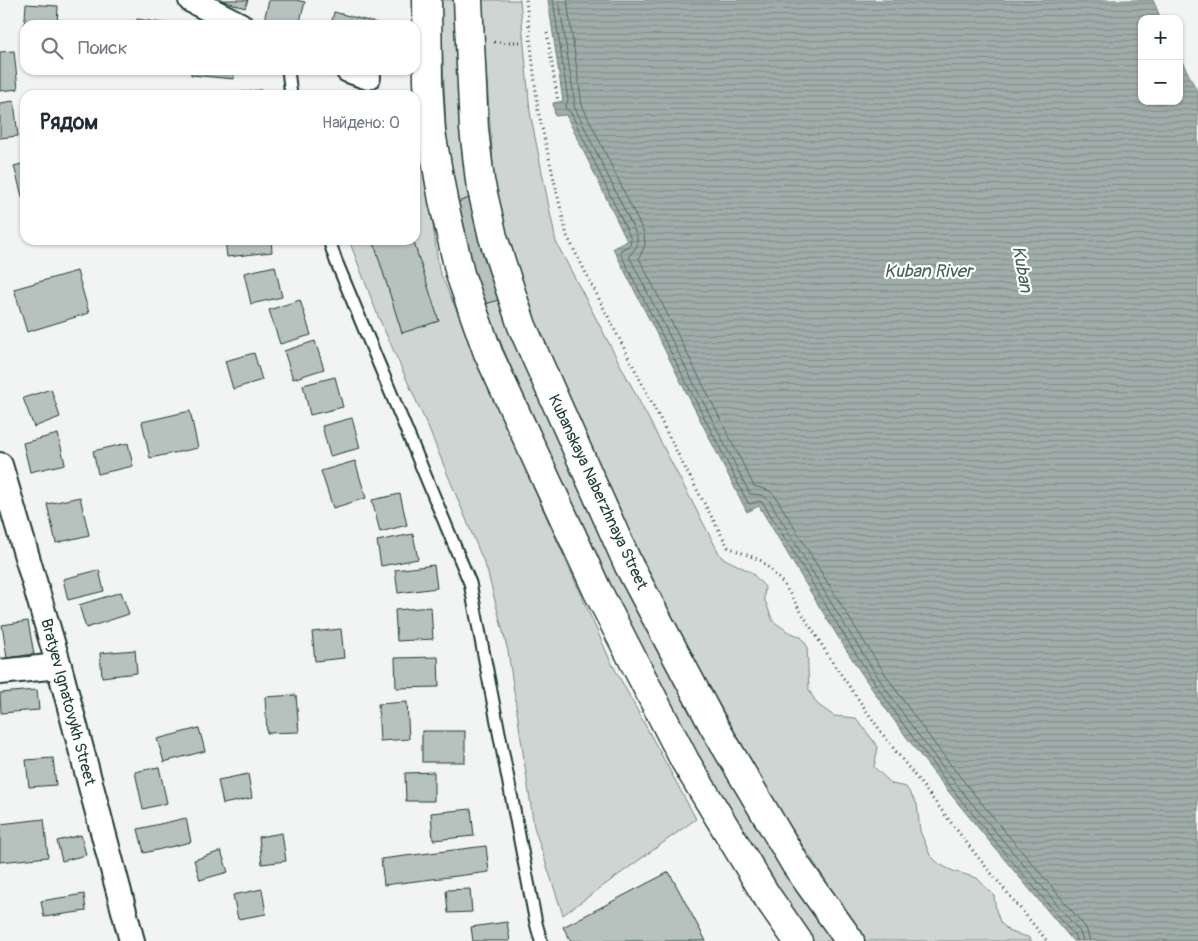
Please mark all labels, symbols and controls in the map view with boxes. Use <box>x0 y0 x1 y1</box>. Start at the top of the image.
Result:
map controls <box>1138 15 1183 105</box>
button: + <box>1138 15 1183 60</box>
search box <box>20 20 420 75</box>
icon: search <box>38 34 66 62</box>
text: Поиск <box>78 36 128 60</box>
button: − <box>1138 60 1183 105</box>
text: Рядом <box>40 109 98 136</box>
text: Найдено: 0 <box>322 113 400 133</box>
water label: Kuban <box>1007 244 1038 295</box>
water label: Kuban River <box>884 260 975 283</box>
street label: Kubanskaya Naberzhnaya Street <box>544 391 652 593</box>
street label: Bratyev Ignatovykh Street <box>36 616 100 788</box>

